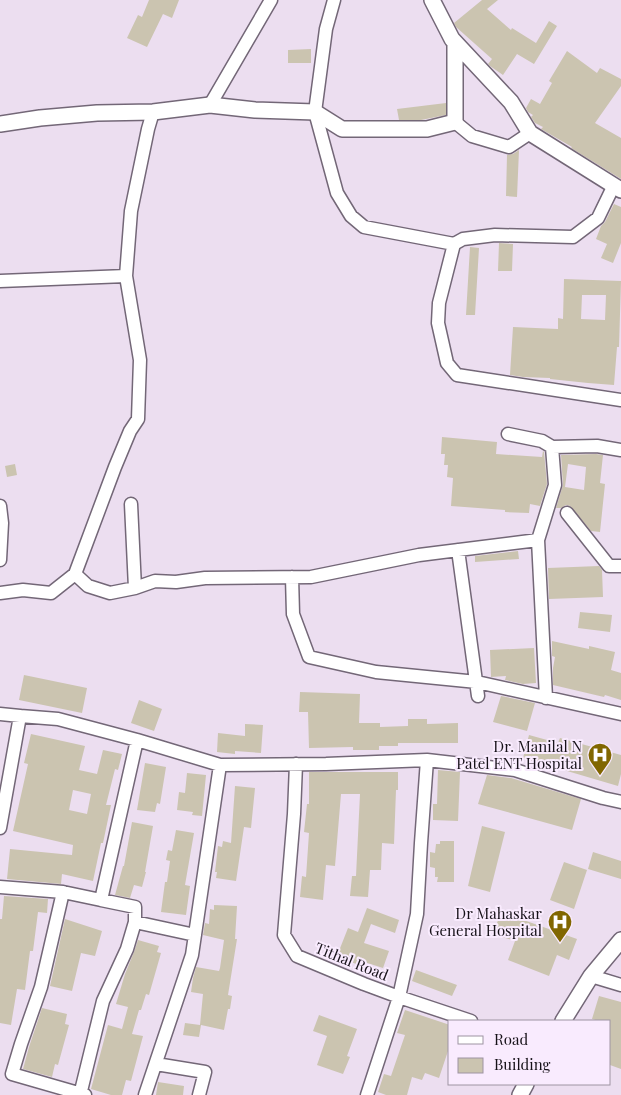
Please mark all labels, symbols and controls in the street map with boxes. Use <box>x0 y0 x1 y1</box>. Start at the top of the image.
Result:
place label: Dr. Manilal N Patel ENT Hospital <box>456 736 582 773</box>
hospital icon: Dr. Manilal N Patel ENT Hospital <box>587 742 613 776</box>
place label: Dr Mahaskar General Hospital <box>429 903 542 940</box>
hospital icon: Dr Mahaskar General Hospital <box>547 909 573 943</box>
street label: Tithal Road <box>312 937 392 985</box>
legend <box>448 1020 611 1085</box>
text: Road <box>494 1029 528 1049</box>
text: Building <box>494 1054 551 1074</box>

